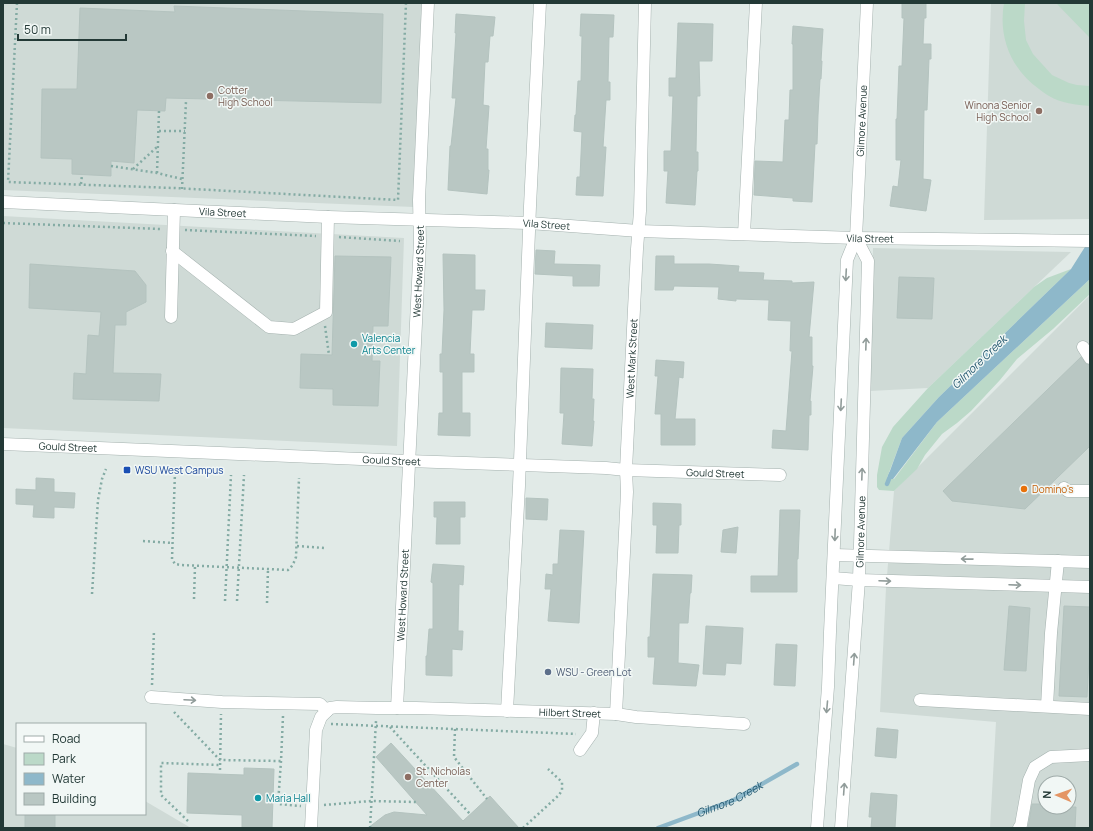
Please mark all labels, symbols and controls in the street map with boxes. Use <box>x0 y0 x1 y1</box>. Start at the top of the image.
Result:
scale bar <box>18 16 126 42</box>
text: 50 m <box>24 21 51 38</box>
place label: Cotter High School <box>218 83 273 109</box>
street label: Gilmore Avenue <box>853 84 870 157</box>
marker: Cotter High School <box>205 91 215 101</box>
place label: Winona Senior High School <box>965 98 1031 124</box>
marker: Winona Senior High School <box>1034 106 1044 116</box>
street label: Vila Street <box>199 204 247 220</box>
street label: Vila Street <box>523 216 571 233</box>
street label: West Howard Street <box>409 225 427 318</box>
street label: Vila Street <box>846 231 894 245</box>
one-way arrow <box>843 268 850 281</box>
street label: West Mark Street <box>623 318 641 399</box>
water label: Gilmore Creek <box>948 330 1011 392</box>
place label: Valencia Arts Center <box>362 331 416 357</box>
one-way arrow <box>862 338 869 351</box>
marker: Valencia Arts Center <box>349 339 359 349</box>
one-way arrow <box>837 398 844 411</box>
street label: Gould Street <box>38 439 98 455</box>
street label: Gould Street <box>362 452 421 468</box>
place label: WSU West Campus <box>135 463 224 477</box>
marker: WSU West Campus <box>122 465 132 475</box>
street label: Gould Street <box>686 465 745 481</box>
one-way arrow <box>858 468 866 481</box>
place label: Domino's <box>1032 482 1074 496</box>
marker: Domino's <box>1019 484 1029 494</box>
street label: Gilmore Avenue <box>852 495 868 568</box>
one-way arrow <box>831 528 838 541</box>
street label: West Howard Street <box>393 549 412 642</box>
one-way arrow <box>961 555 974 562</box>
one-way arrow <box>879 577 892 584</box>
one-way arrow <box>1008 581 1021 589</box>
one-way arrow <box>850 653 857 666</box>
place label: WSU - Green Lot <box>556 665 632 679</box>
marker: WSU - Green Lot <box>543 667 553 677</box>
one-way arrow <box>183 696 196 703</box>
one-way arrow <box>823 700 830 713</box>
street label: Hilbert Street <box>539 705 601 721</box>
legend <box>16 723 146 815</box>
text: Road <box>52 730 80 747</box>
text: Park <box>52 750 77 767</box>
place label: St. Nicholas Center <box>416 764 470 790</box>
text: Water <box>52 770 86 787</box>
marker: St. Nicholas Center <box>403 772 413 782</box>
north arrow <box>1037 775 1077 815</box>
water label: Gilmore Creek <box>694 777 766 820</box>
one-way arrow <box>841 783 848 796</box>
text: Building <box>52 790 96 807</box>
text: N <box>1039 790 1054 799</box>
place label: Maria Hall <box>266 791 311 805</box>
marker: Maria Hall <box>253 793 263 803</box>

